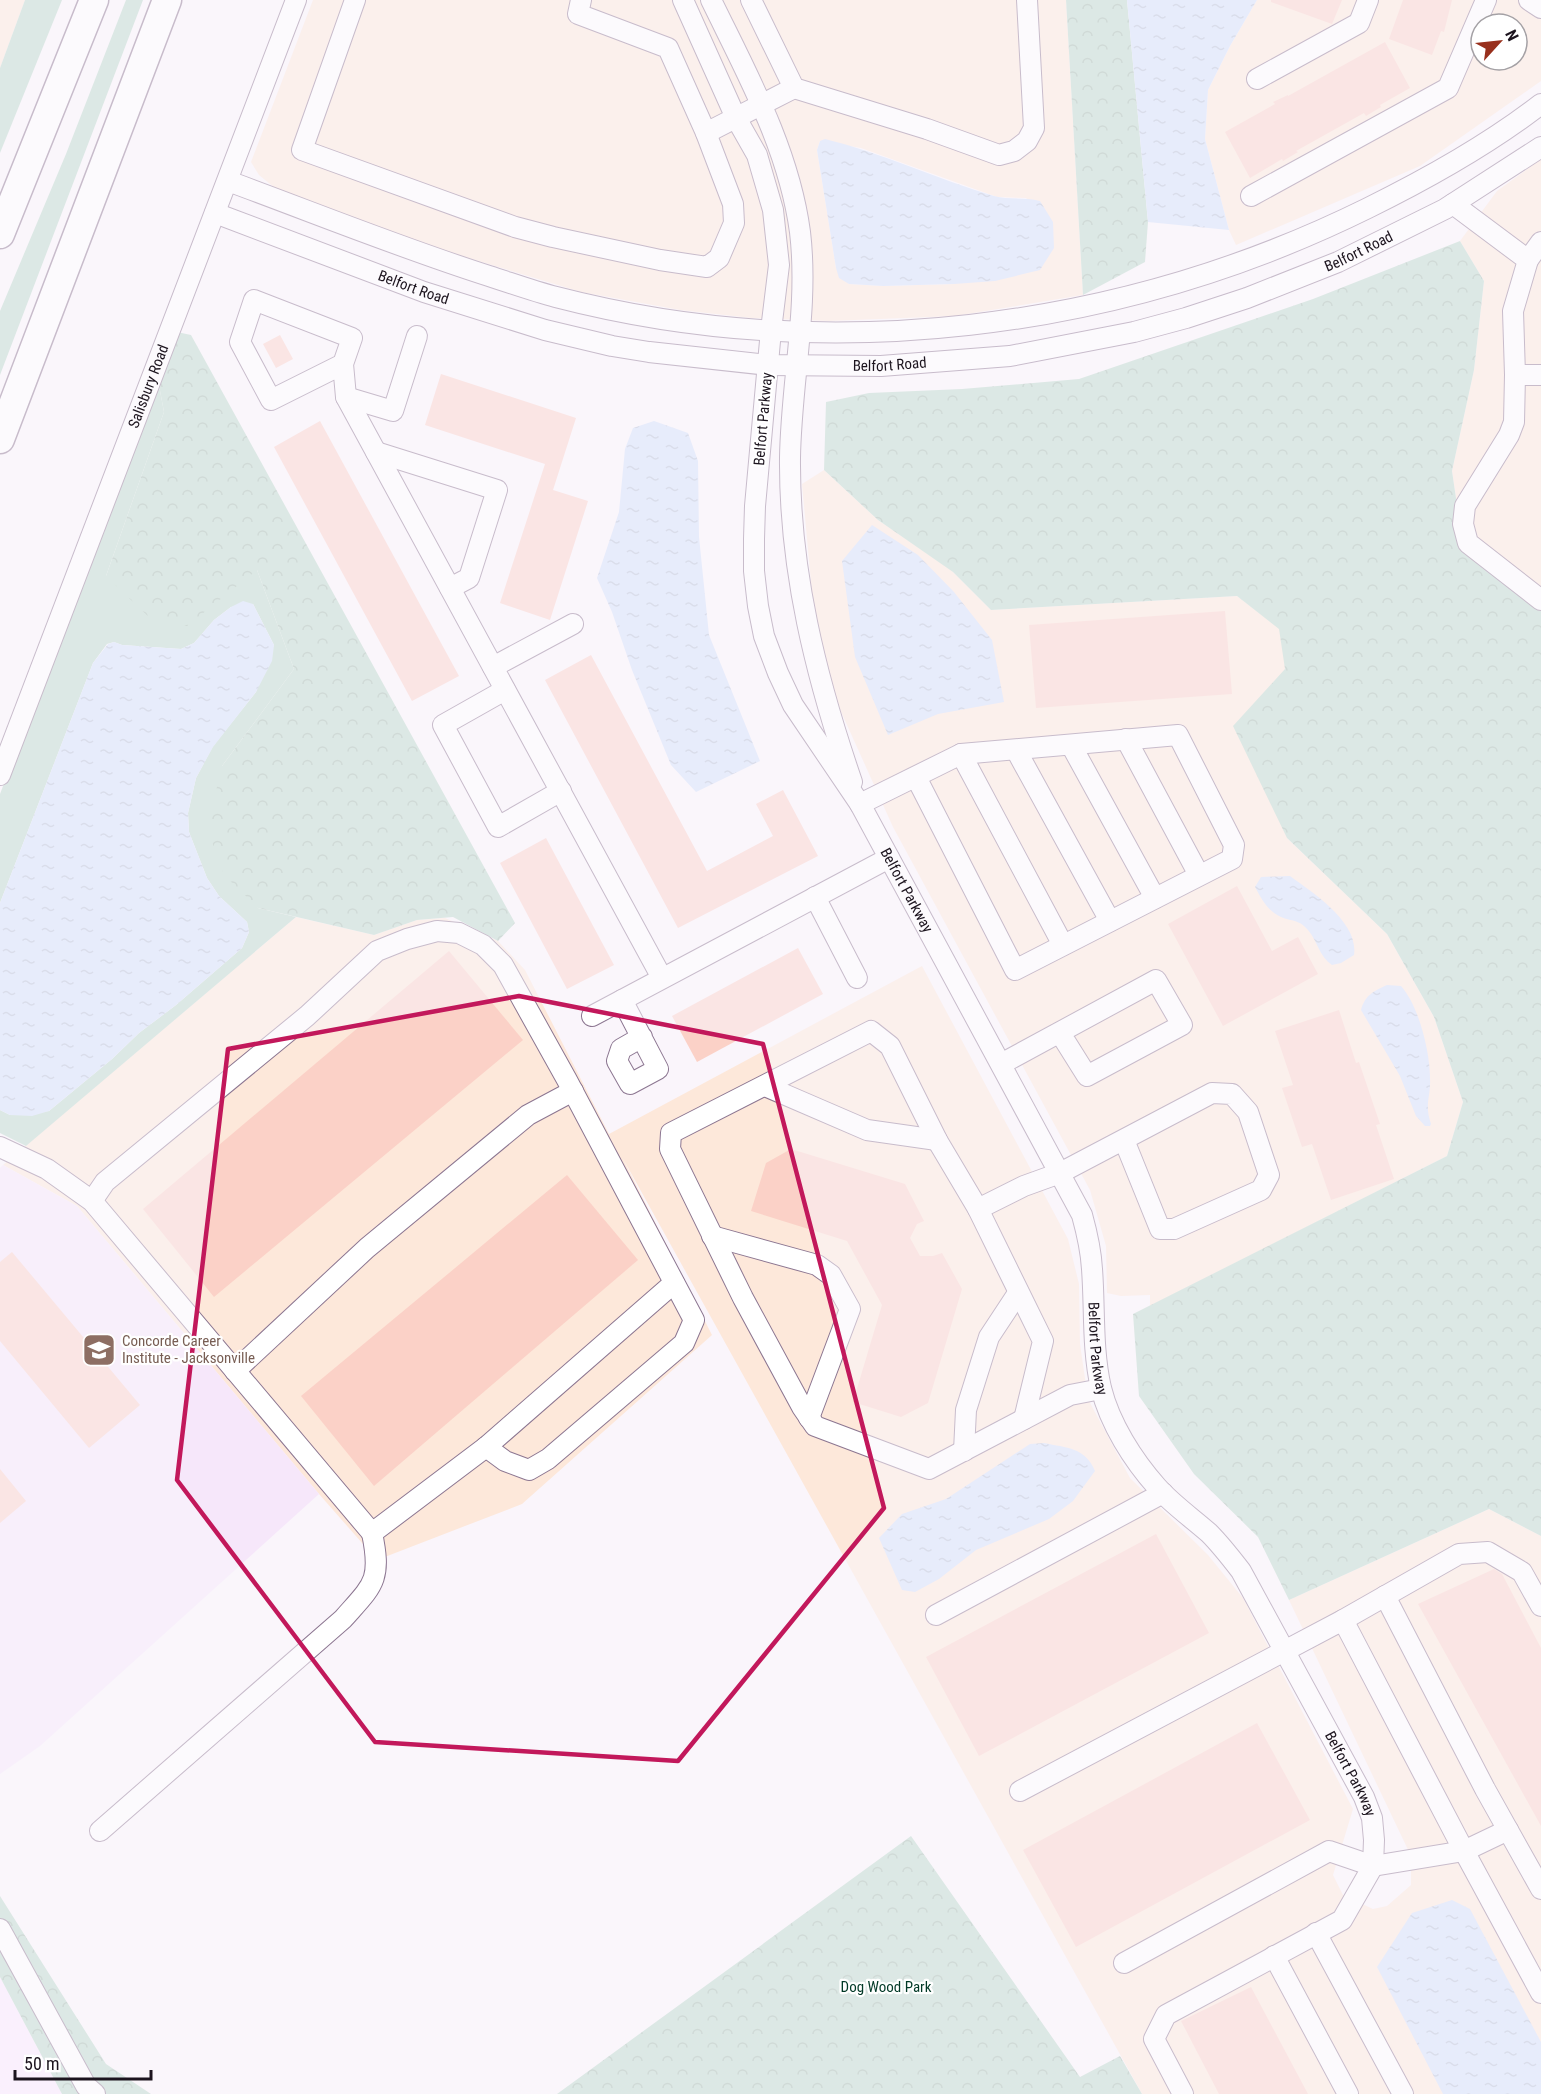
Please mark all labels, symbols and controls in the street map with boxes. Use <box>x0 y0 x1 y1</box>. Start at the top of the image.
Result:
north arrow <box>1469 12 1529 72</box>
text: N <box>1501 27 1523 44</box>
street label: Belfort Road <box>1322 227 1396 275</box>
street label: Belfort Road <box>376 266 451 308</box>
street label: Salisbury Road <box>124 342 173 431</box>
street label: Belfort Road <box>853 353 927 375</box>
street label: Belfort Parkway <box>750 372 776 466</box>
street label: Belfort Parkway <box>876 845 937 936</box>
street label: Belfort Parkway <box>1085 1302 1112 1397</box>
school or university icon: Concorde Career Institute - Jacksonville <box>81 1332 117 1368</box>
place label: Concorde Career Institute - Jacksonville <box>122 1332 255 1367</box>
street label: Belfort Parkway <box>1321 1728 1380 1819</box>
park label: Dog Wood Park <box>841 1978 932 1996</box>
scale bar <box>15 2043 152 2081</box>
text: 50 m <box>24 2053 59 2074</box>

